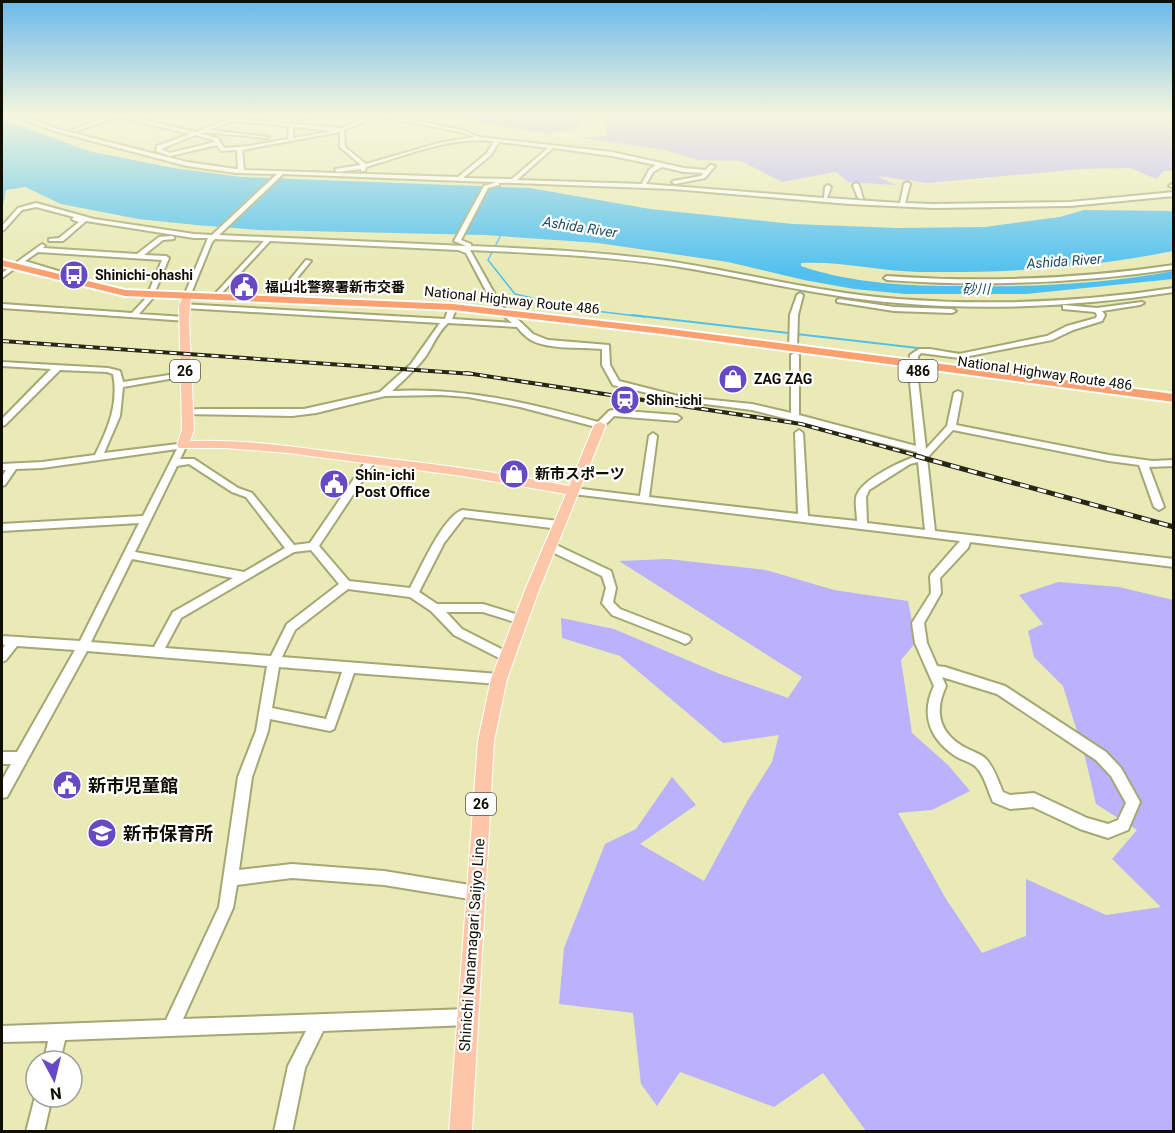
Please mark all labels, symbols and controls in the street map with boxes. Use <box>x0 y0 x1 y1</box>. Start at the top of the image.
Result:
water label: Ashida River <box>541 213 619 241</box>
water label: Ashida River <box>1025 250 1102 272</box>
bus stop icon: Shinichi-ohashi <box>58 259 90 291</box>
place label: Shinichi-ohashi <box>95 267 193 283</box>
public building icon: 福山北警察署新市交番 <box>228 271 260 303</box>
place label: 福山北警察署新市交番 <box>265 279 405 295</box>
water label: 砂川 <box>962 281 992 297</box>
street label: National Highway Route 486 <box>423 283 601 317</box>
street label: National Highway Route 486 <box>957 353 1134 393</box>
road number: 26 <box>170 360 200 382</box>
road number: 486 <box>898 360 938 382</box>
shop icon: ZAG ZAG <box>717 363 749 395</box>
place label: ZAG ZAG <box>754 371 812 387</box>
station icon: Shin-ichi <box>609 384 641 416</box>
place label: Shin-ichi <box>646 392 702 408</box>
shop icon: 新市スポーツ <box>498 458 530 490</box>
place label: 新市スポーツ <box>535 465 625 483</box>
place label: Shin-ichi Post Office <box>355 466 430 501</box>
public building icon: Shin-ichi Post Office <box>318 468 350 500</box>
public building icon: 新市児童館 <box>51 769 83 801</box>
place label: 新市児童館 <box>88 775 178 796</box>
road number: 26 <box>466 793 496 815</box>
school or university icon: 新市保育所 <box>86 817 118 849</box>
place label: 新市保育所 <box>123 823 213 844</box>
street label: Shinichi Nanamagari Saijyo Line <box>456 838 488 1052</box>
north arrow <box>24 1049 84 1109</box>
text: N <box>49 1083 63 1104</box>

